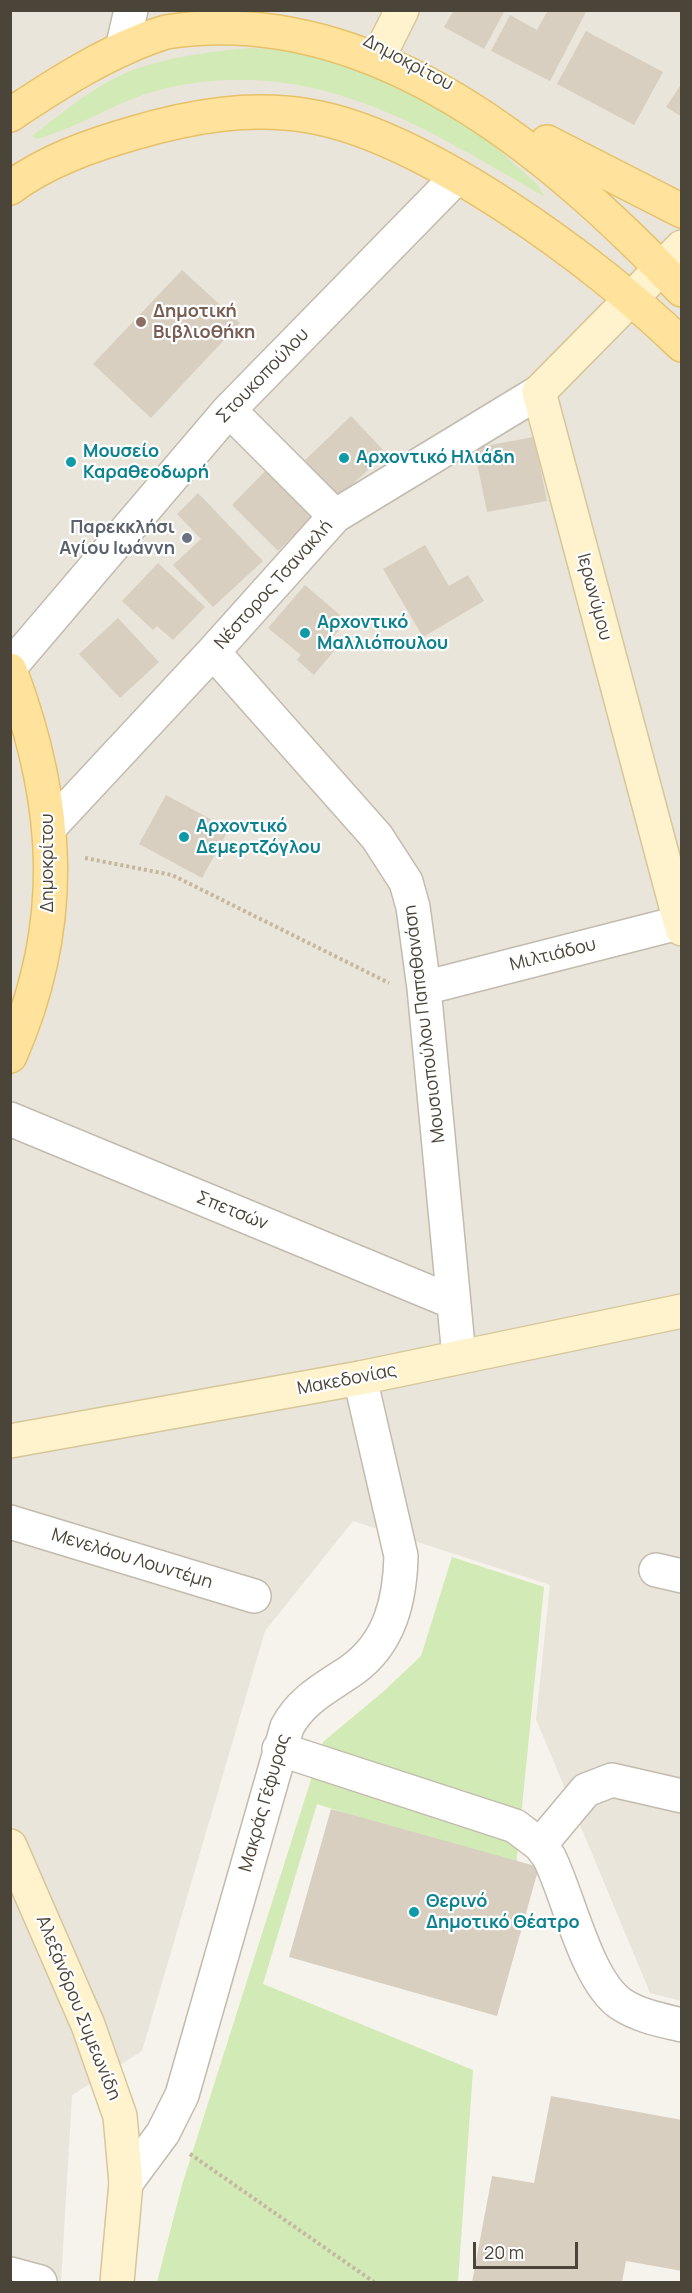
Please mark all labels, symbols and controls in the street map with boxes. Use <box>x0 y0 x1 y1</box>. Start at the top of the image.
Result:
street label: Δημοκρίτου <box>359 30 457 96</box>
place label: Δημοτική Βιβλιοθήκη <box>153 301 255 344</box>
marker: Δημοτική Βιβλιοθήκη <box>134 315 148 329</box>
street label: Στουκοπούλου <box>212 324 314 428</box>
place label: Μουσείο Καραθεοδωρή <box>83 441 209 484</box>
place label: Αρχοντικό Ηλιάδη <box>356 447 515 469</box>
marker: Αρχοντικό Ηλιάδη <box>337 451 351 465</box>
marker: Μουσείο Καραθεοδωρή <box>64 455 78 469</box>
street label: Νέστορος Τσανακλή <box>210 516 338 654</box>
place label: Παρεκκλήσι Αγίου Ιωάννη <box>59 517 175 560</box>
marker: Παρεκκλήσι Αγίου Ιωάννη <box>180 531 194 545</box>
street label: Ιερωνύμου <box>572 551 616 643</box>
place label: Αρχοντικό Μαλλιόπουλου <box>317 612 448 654</box>
marker: Αρχοντικό Μαλλιόπουλου <box>298 626 312 640</box>
street label: Δημοκρίτου <box>37 814 59 912</box>
place label: Αρχοντικό Δεμερτζόγλου <box>196 816 321 858</box>
marker: Αρχοντικό Δεμερτζόγλου <box>177 830 191 844</box>
street label: Μουσιοπούλου Παπαθανάση <box>400 904 450 1144</box>
street label: Μιλτιάδου <box>508 934 598 976</box>
street label: Σπετσών <box>193 1187 271 1235</box>
street label: Μακεδονίας <box>295 1360 399 1400</box>
street label: Μενελάου Λουντέμη <box>49 1524 215 1594</box>
street label: Μακράς Γέφυρας <box>235 1732 295 1874</box>
place label: Θερινό Δημοτικό Θέατρο <box>426 1891 580 1934</box>
marker: Θερινό Δημοτικό Θέατρο <box>407 1905 421 1919</box>
street label: Αλεξάνδρου Συμεωνίδη <box>31 1912 125 2104</box>
scale bar <box>476 2230 581 2268</box>
text: 20 m <box>484 2240 524 2264</box>

